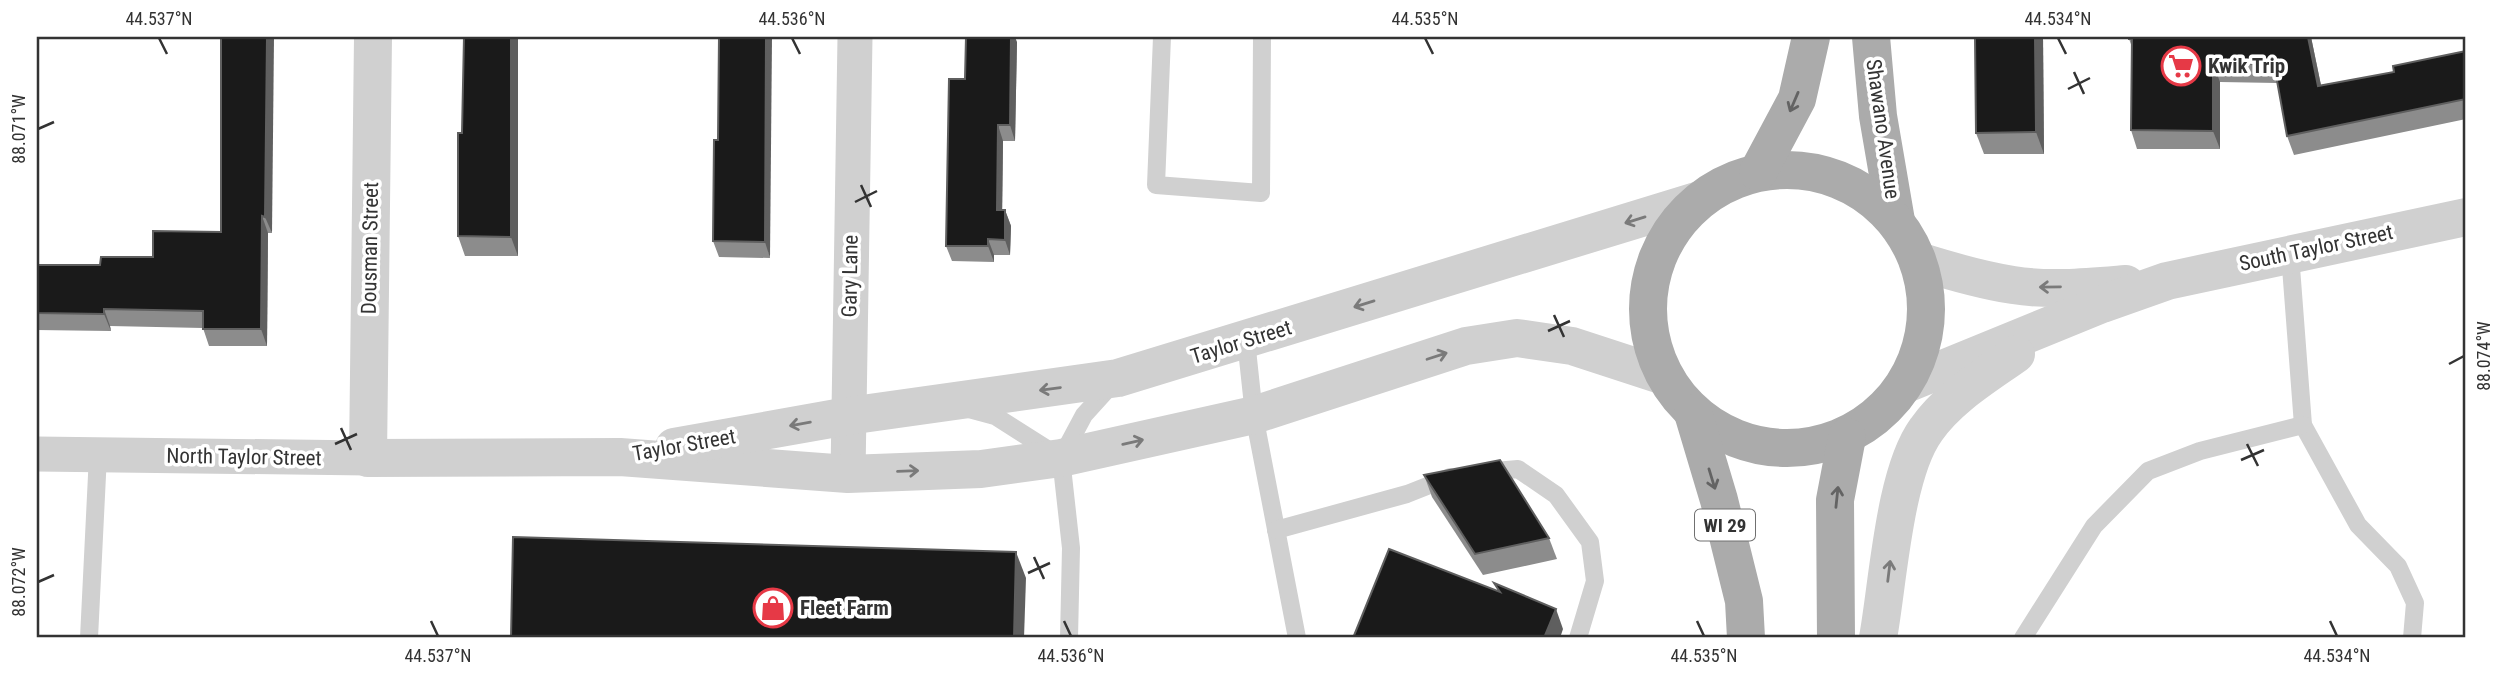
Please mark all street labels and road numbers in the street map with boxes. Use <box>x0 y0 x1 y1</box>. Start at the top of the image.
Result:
street label: Shawano Avenue <box>1861 58 1905 201</box>
street label: Dousman Street <box>357 182 383 314</box>
street label: South Taylor Street <box>2237 220 2395 276</box>
street label: Gary Lane <box>837 234 863 318</box>
street label: Taylor Street <box>1188 315 1294 369</box>
street label: Taylor Street <box>631 424 737 466</box>
street label: North Taylor Street <box>166 444 322 470</box>
road number: WI 29 <box>1695 510 1755 540</box>

